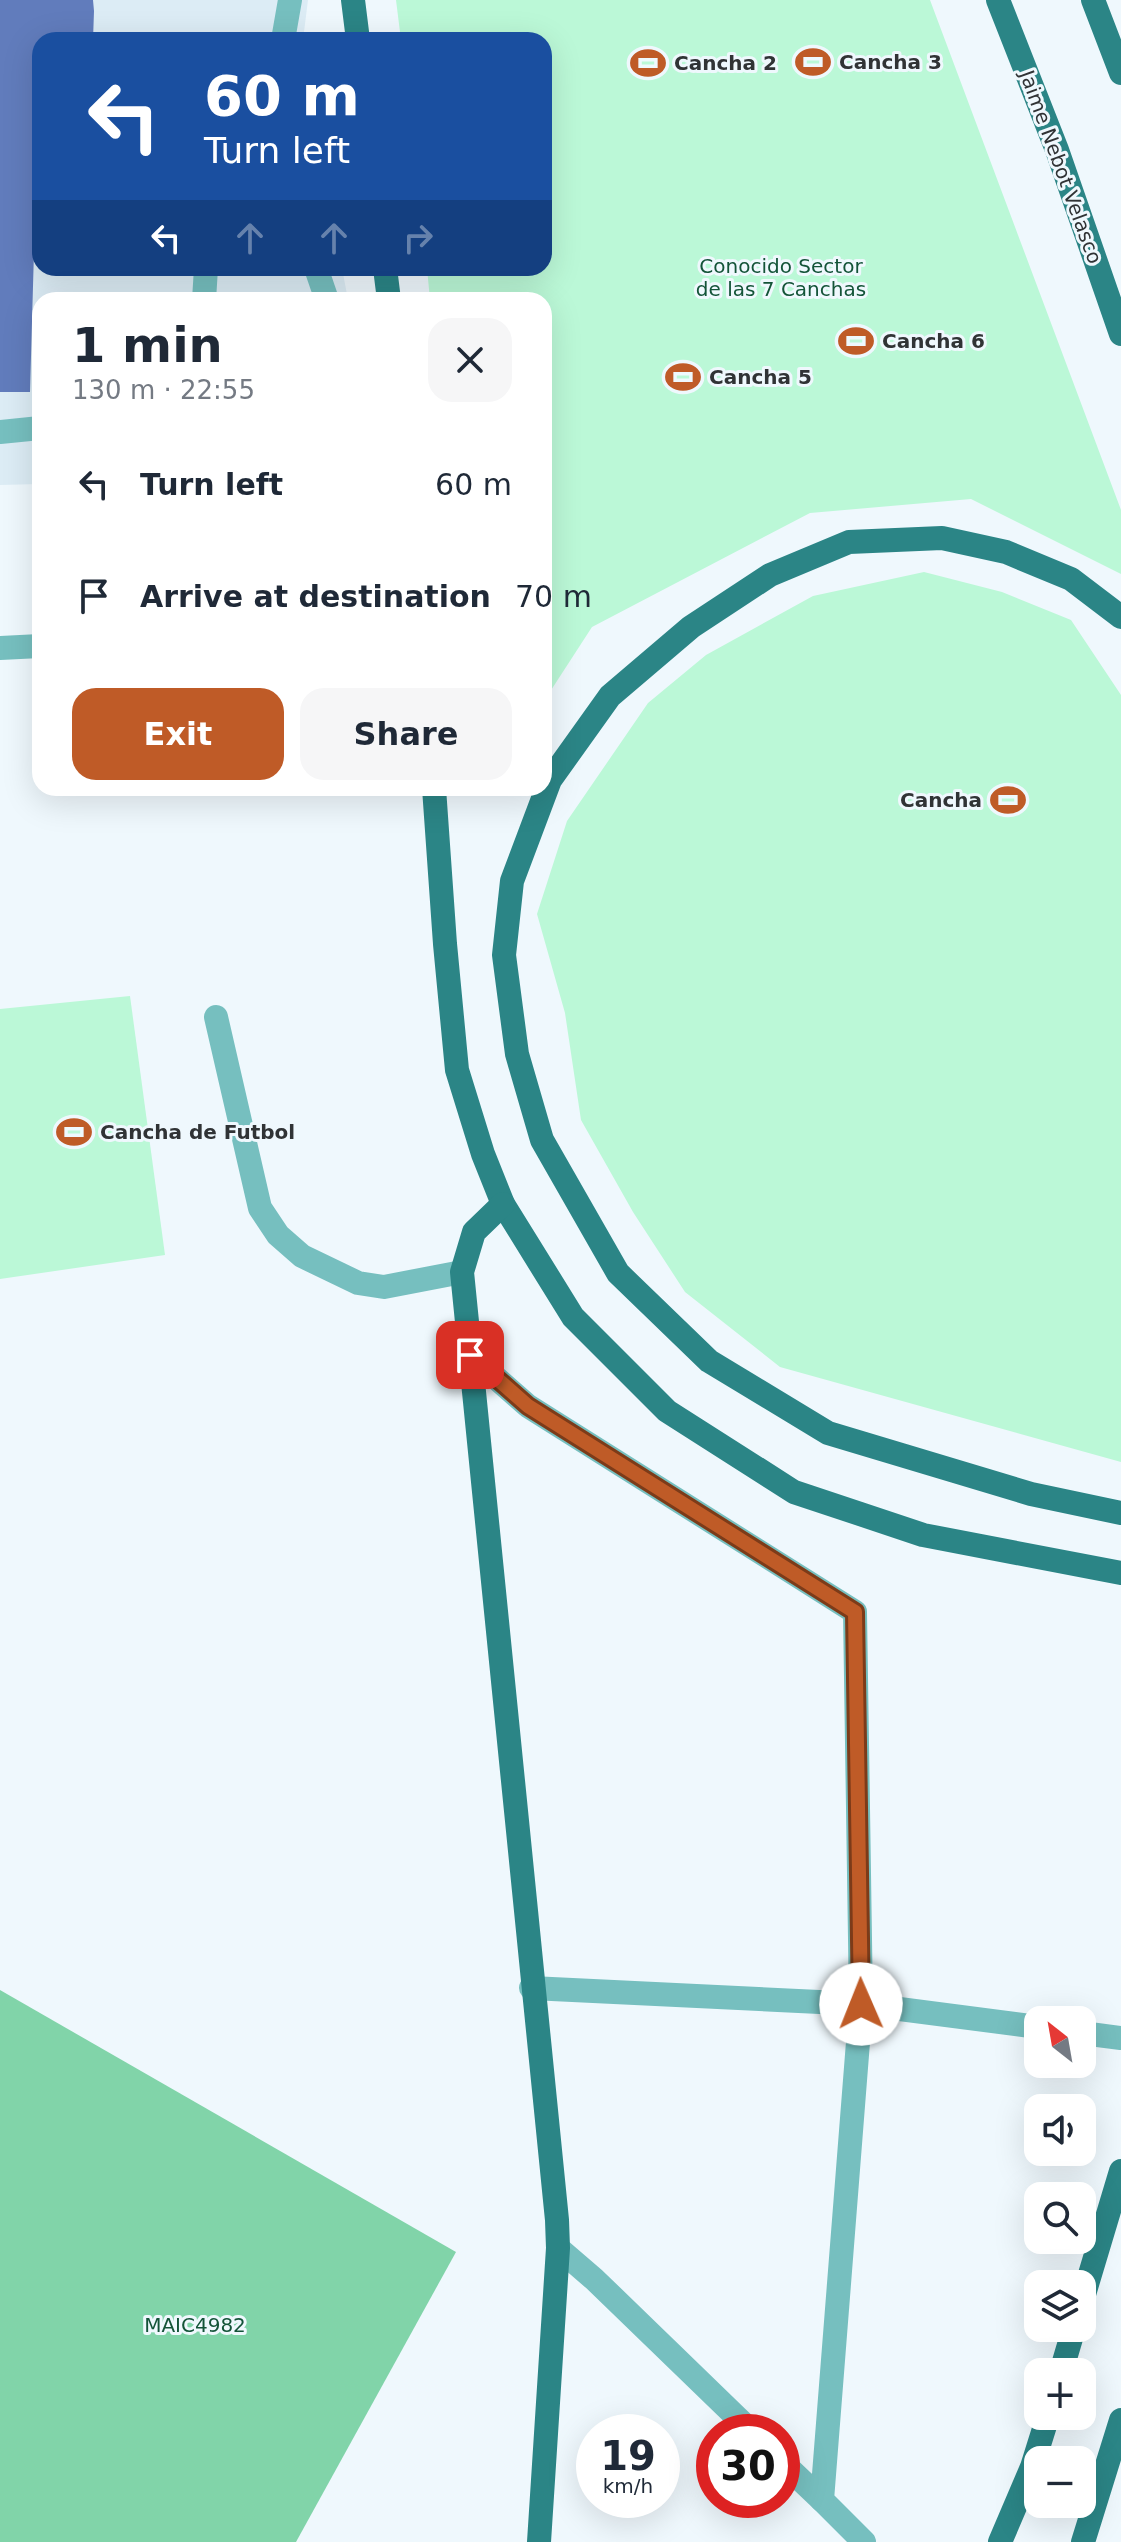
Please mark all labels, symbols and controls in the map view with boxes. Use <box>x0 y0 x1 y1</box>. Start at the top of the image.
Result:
sports icon: Cancha 3 <box>794 43 832 81</box>
sports icon: Cancha 2 <box>629 44 667 82</box>
place label: Cancha 3 <box>839 50 942 74</box>
place label: Cancha 2 <box>674 51 777 75</box>
text: 60 m <box>204 63 360 128</box>
icon: left <box>72 64 176 168</box>
street label: Jaime Nebot Velasco <box>1014 65 1107 267</box>
text: Turn left <box>204 130 350 171</box>
icon: left <box>144 216 188 260</box>
icon: ahead <box>228 216 272 260</box>
icon: ahead <box>312 216 356 260</box>
icon: right <box>396 216 440 260</box>
park label: Conocido Sector de las 7 Canchas <box>696 254 866 301</box>
text: 1 min <box>72 317 223 373</box>
button: close <box>428 318 512 402</box>
sports icon: Cancha 6 <box>837 322 875 360</box>
place label: Cancha 6 <box>882 329 985 353</box>
sports icon: Cancha 5 <box>664 358 702 396</box>
place label: Cancha 5 <box>709 365 812 389</box>
text: 130 m · 22:55 <box>72 375 255 405</box>
icon: left <box>72 462 116 506</box>
text: Turn left <box>140 467 283 502</box>
text: 60 m <box>435 467 512 502</box>
icon: arrive <box>72 574 116 618</box>
text: Arrive at destination <box>140 579 491 614</box>
text: 70 m <box>515 579 592 614</box>
button: Exit <box>72 688 284 780</box>
button: Share <box>300 688 512 780</box>
sports icon: Cancha <box>989 781 1027 819</box>
place label: Cancha <box>900 788 982 812</box>
sports icon: Cancha de Futbol <box>55 1113 93 1151</box>
place label: Cancha de Futbol <box>100 1120 295 1144</box>
pin <box>436 1321 504 1389</box>
icon: arrive <box>448 1333 492 1377</box>
position arrow <box>819 1962 903 2046</box>
north arrow <box>1024 2006 1096 2078</box>
map controls <box>1024 2006 1096 2518</box>
button: sound <box>1024 2094 1096 2166</box>
button: search <box>1024 2182 1096 2254</box>
button: layers <box>1024 2270 1096 2342</box>
park label: MAIC4982 <box>144 2313 246 2337</box>
button: + <box>1024 2358 1096 2430</box>
speed limit sign: 30 <box>696 2414 800 2518</box>
text: 19 <box>600 2433 656 2479</box>
button: − <box>1024 2446 1096 2518</box>
text: km/h <box>603 2474 653 2498</box>

